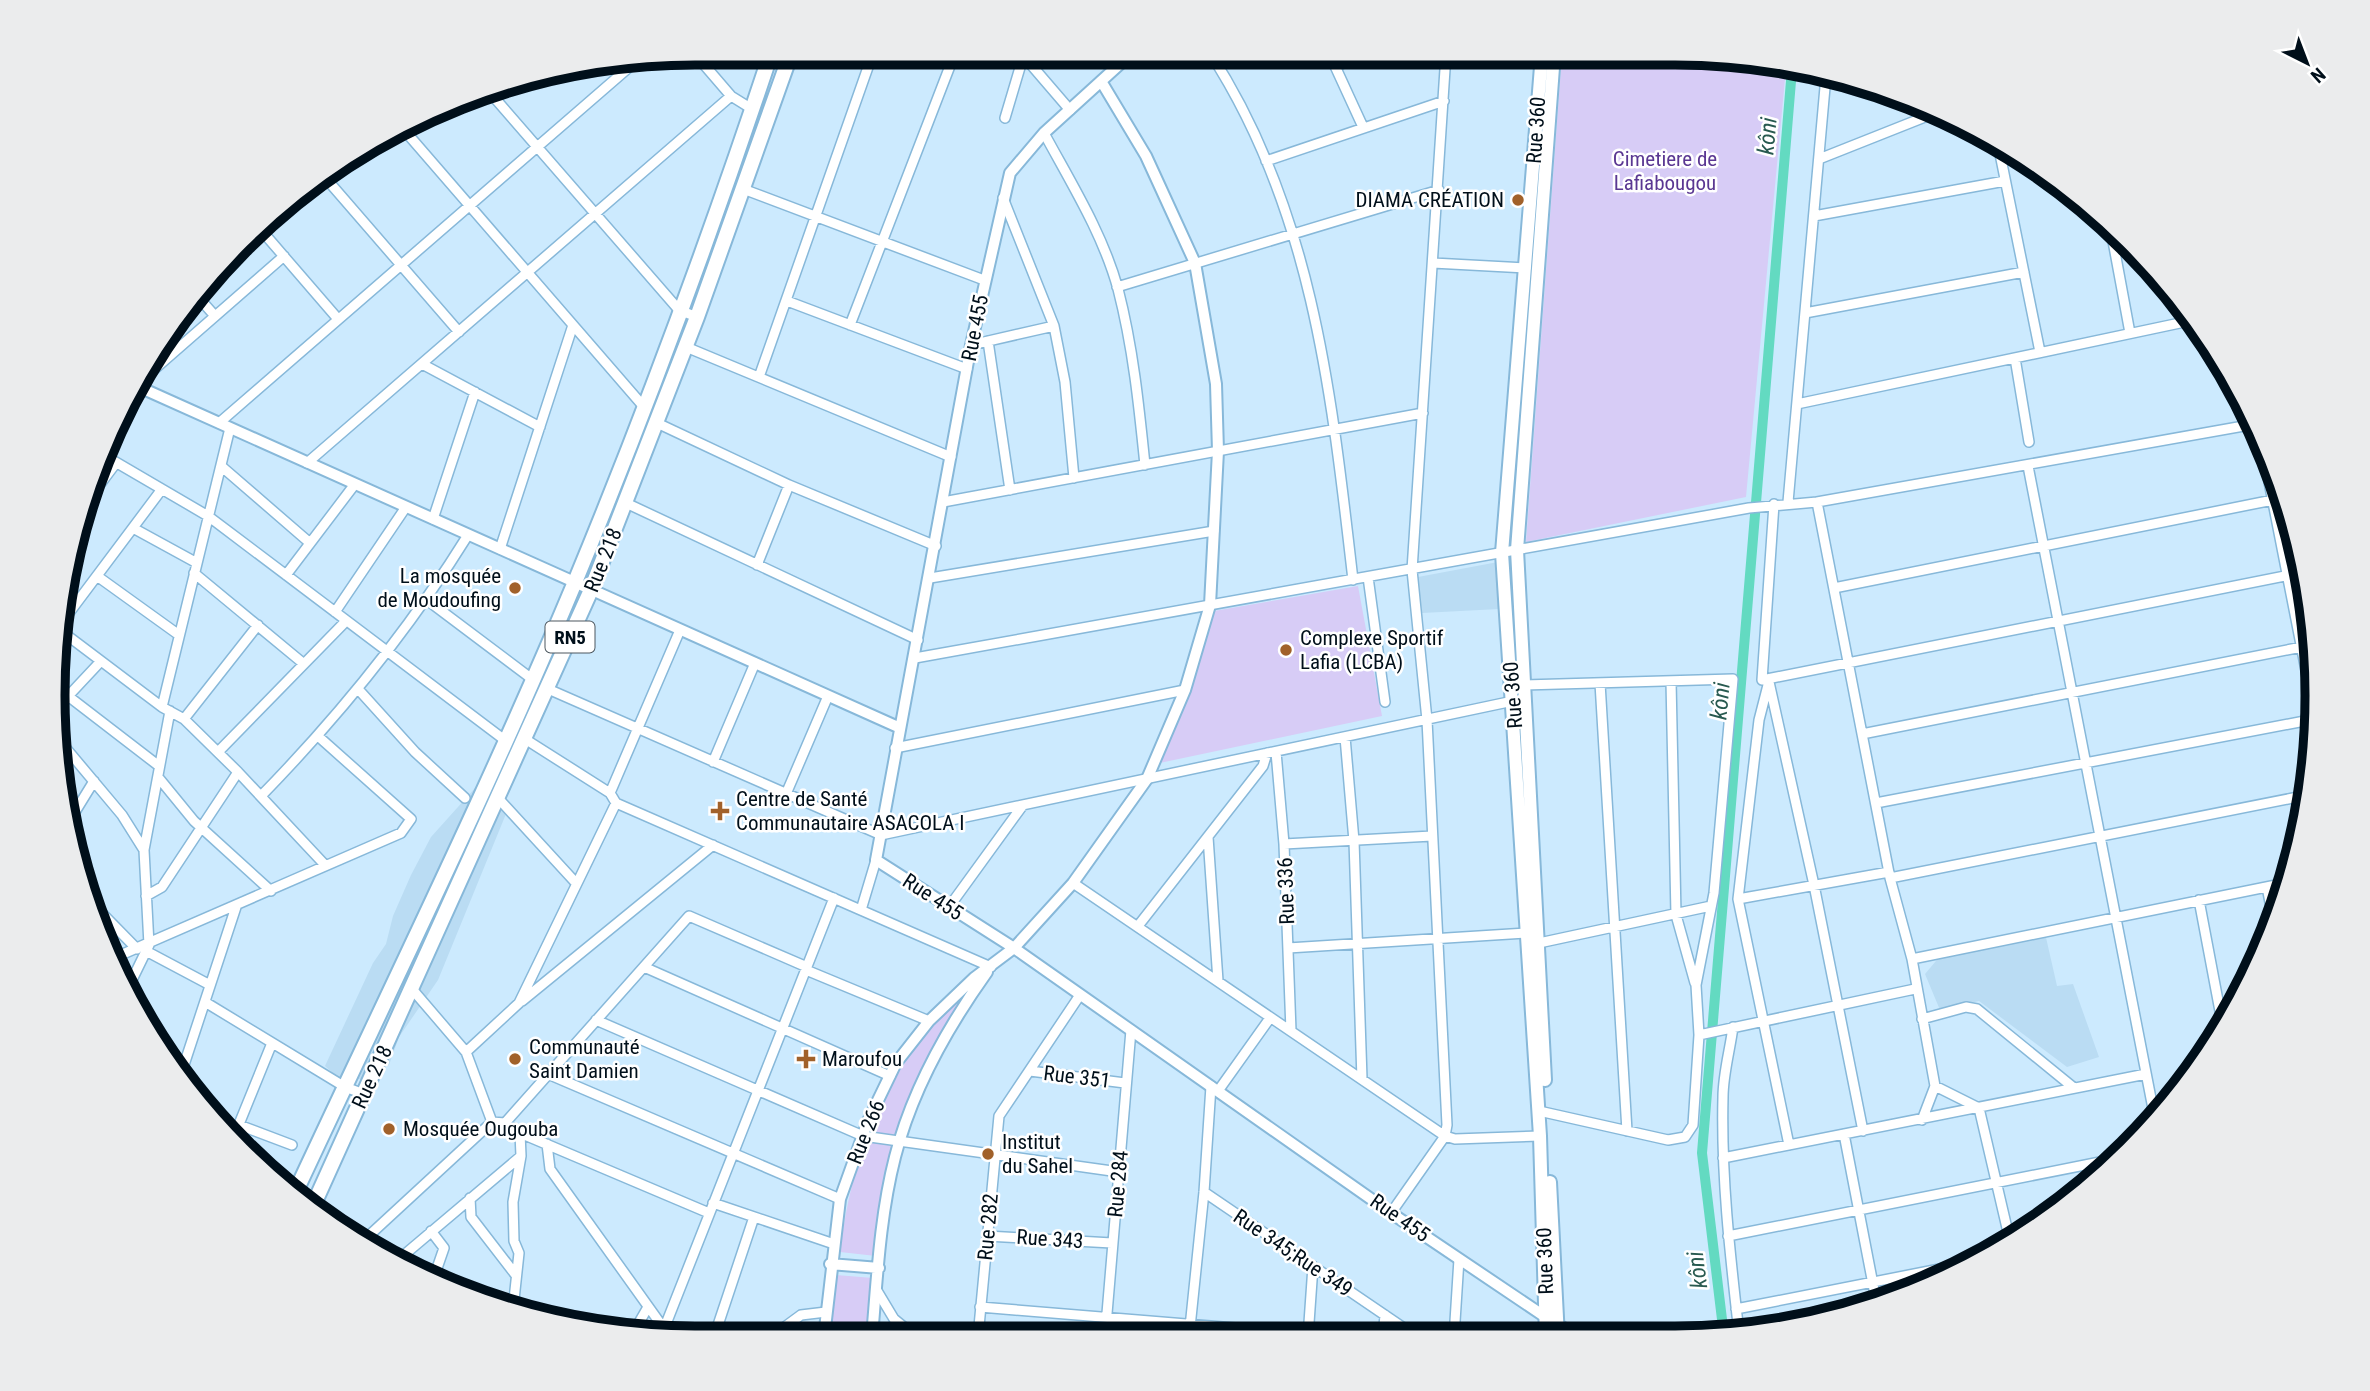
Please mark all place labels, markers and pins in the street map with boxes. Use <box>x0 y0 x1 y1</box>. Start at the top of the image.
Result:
place label: DIAMA CRÉATION <box>1355 188 1504 212</box>
marker: DIAMA CRÉATION <box>1510 192 1526 208</box>
place label: La mosquée de Moudoufing <box>377 564 501 612</box>
marker: La mosquée de Moudoufing <box>507 580 523 596</box>
place label: Complexe Sportif Lafia (LCBA) <box>1300 626 1444 674</box>
marker: Complexe Sportif Lafia (LCBA) <box>1278 642 1294 658</box>
place label: Centre de Santé Communautaire ASACOLA I <box>736 787 964 835</box>
marker: Centre de Santé Communautaire ASACOLA I <box>710 801 730 821</box>
place label: Communauté Saint Damien <box>529 1035 640 1083</box>
place label: Maroufou <box>822 1047 902 1071</box>
marker: Maroufou <box>796 1049 816 1069</box>
marker: Communauté Saint Damien <box>507 1051 523 1067</box>
place label: Mosquée Ougouba <box>403 1117 558 1141</box>
marker: Mosquée Ougouba <box>381 1121 397 1137</box>
place label: Institut du Sahel <box>1002 1130 1073 1178</box>
marker: Institut du Sahel <box>980 1146 996 1162</box>

